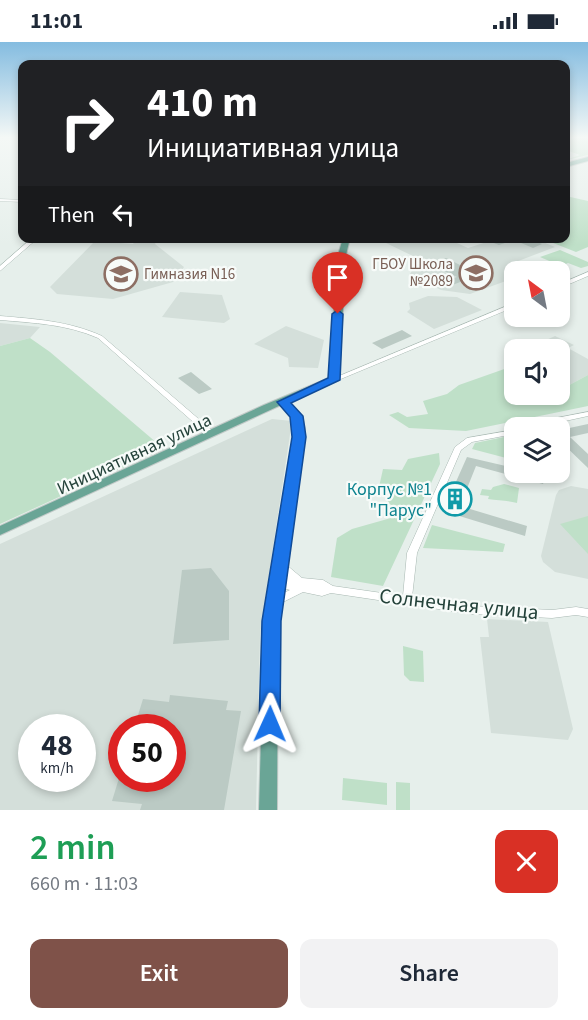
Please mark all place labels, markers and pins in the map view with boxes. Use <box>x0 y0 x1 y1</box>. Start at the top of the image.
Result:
pin <box>312 252 363 314</box>
place label: ГБОУ Школа №2089 <box>372 254 453 292</box>
school or university icon: ГБОУ Школа №2089 <box>458 255 494 291</box>
school or university icon: Гимназия N16 <box>103 256 139 292</box>
place label: Гимназия N16 <box>144 264 235 285</box>
place label: Корпус №1 "Парус" <box>347 477 432 523</box>
building icon: Корпус №1 "Парус" <box>437 481 473 517</box>

